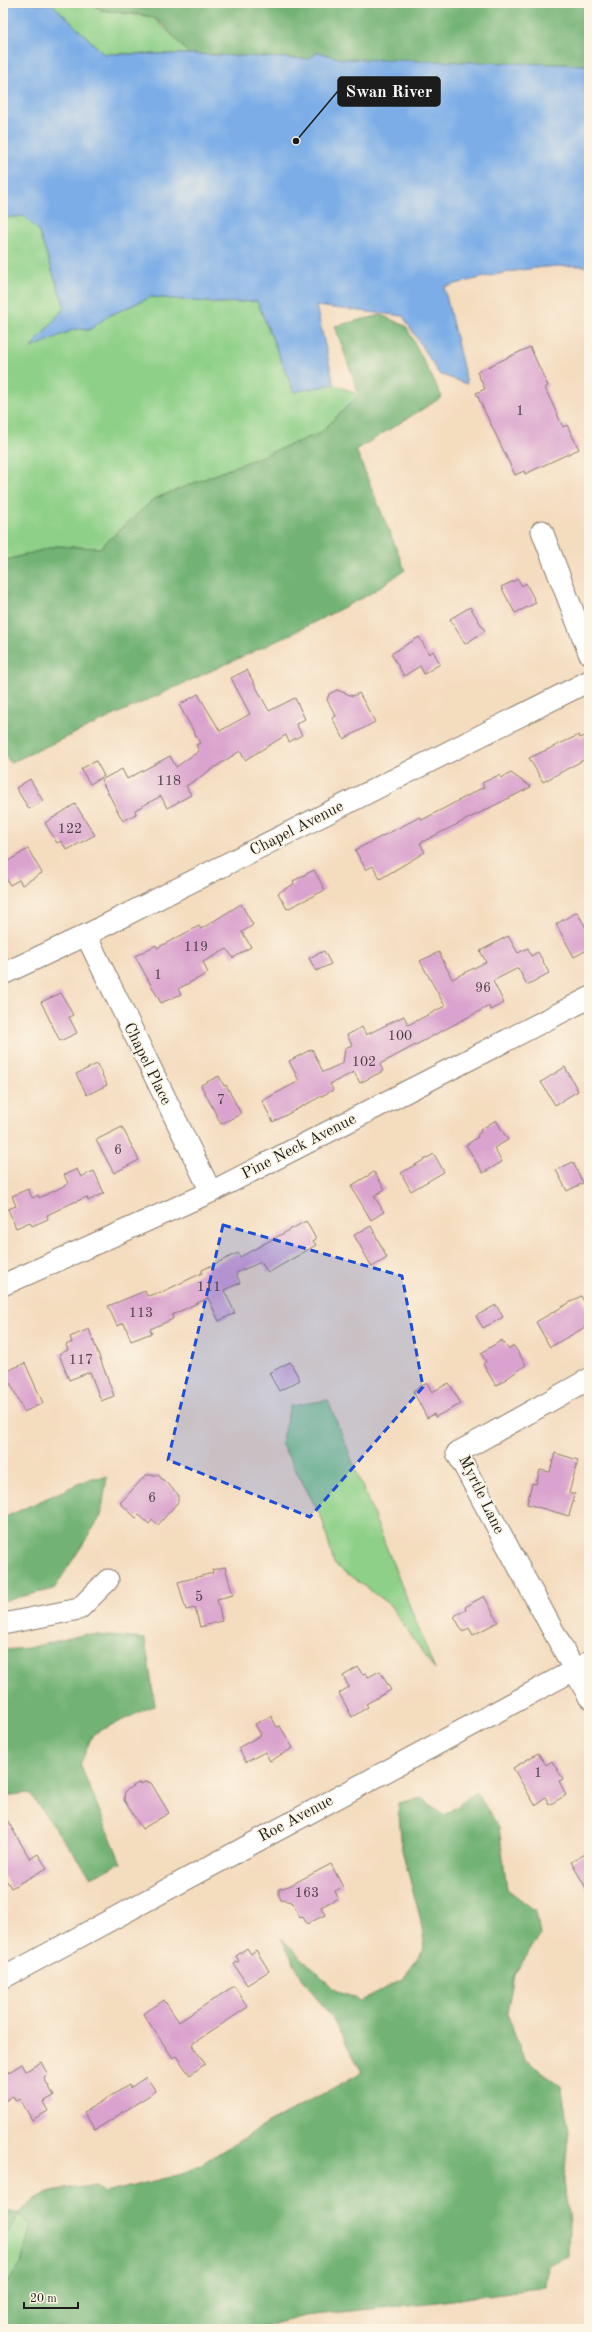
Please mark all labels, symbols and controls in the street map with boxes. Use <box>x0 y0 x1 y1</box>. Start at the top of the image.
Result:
callout: Swan River <box>338 77 440 106</box>
text: Swan River <box>346 84 432 101</box>
house number: 1 <box>516 404 524 418</box>
house number: 118 <box>157 774 181 788</box>
street label: Chapel Avenue <box>248 799 346 859</box>
house number: 122 <box>58 822 82 836</box>
house number: 119 <box>184 940 208 954</box>
house number: 1 <box>154 968 162 982</box>
house number: 96 <box>475 981 491 995</box>
street label: Chapel Place <box>120 1020 174 1108</box>
house number: 100 <box>388 1029 412 1043</box>
house number: 102 <box>352 1055 376 1069</box>
house number: 7 <box>217 1093 225 1107</box>
street label: Pine Neck Avenue <box>239 1111 359 1183</box>
house number: 6 <box>114 1143 122 1157</box>
house number: 111 <box>197 1280 221 1294</box>
house number: 113 <box>129 1306 153 1320</box>
house number: 117 <box>69 1353 93 1367</box>
street label: Myrtle Lane <box>455 1453 507 1537</box>
house number: 6 <box>148 1491 156 1505</box>
house number: 5 <box>195 1590 203 1604</box>
house number: 1 <box>534 1766 542 1780</box>
street label: Roe Avenue <box>256 1793 336 1845</box>
house number: 163 <box>295 1886 319 1900</box>
scale bar <box>24 2284 78 2310</box>
text: 20 m <box>30 2293 57 2305</box>

